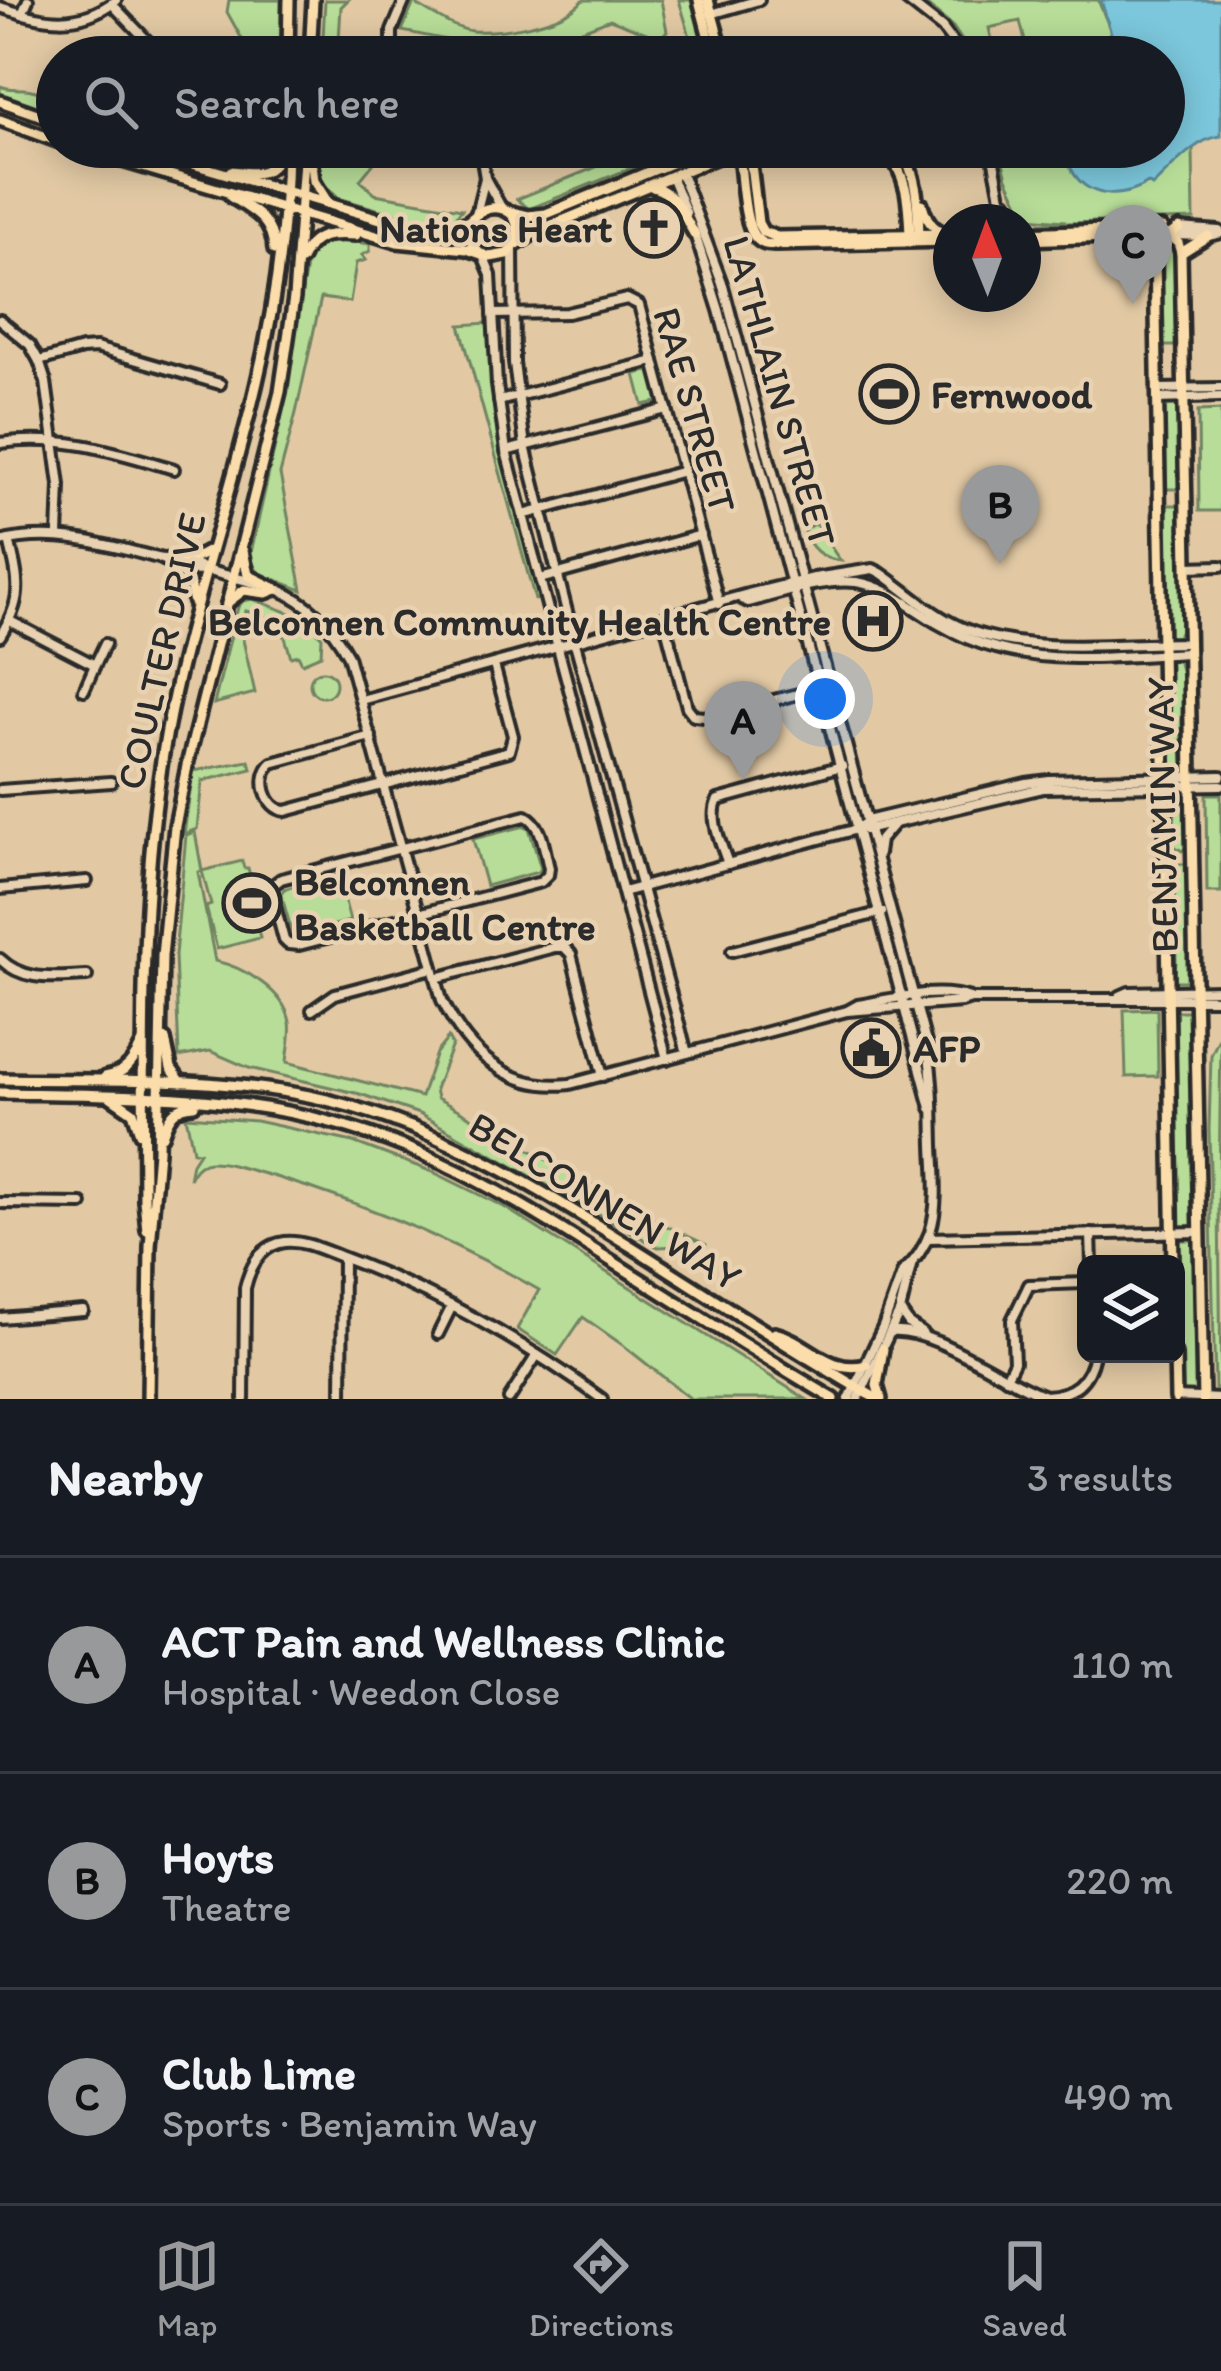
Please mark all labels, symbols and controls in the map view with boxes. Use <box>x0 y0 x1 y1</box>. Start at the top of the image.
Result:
search box <box>36 36 1185 168</box>
icon: search <box>78 69 144 135</box>
text: Search here <box>174 75 400 129</box>
church icon: Nations Heart <box>623 197 685 259</box>
north arrow <box>933 204 1041 312</box>
place label: Nations Heart <box>379 205 612 252</box>
pin: C <box>1094 205 1172 304</box>
street label: LATHLAIN STREET <box>713 230 847 552</box>
street label: RAE STREET <box>643 302 747 518</box>
sports icon: Fernwood <box>858 363 920 425</box>
place label: Fernwood <box>931 371 1093 418</box>
pin: B <box>961 465 1039 564</box>
street label: COULTER DRIVE <box>106 508 216 794</box>
hospital icon: Belconnen Community Health Centre <box>842 590 904 652</box>
place label: Belconnen Community Health Centre <box>208 598 831 645</box>
your location <box>795 669 855 729</box>
street label: BENJAMIN WAY <box>1136 677 1188 953</box>
pin: A <box>704 681 782 780</box>
place label: Belconnen Basketball Centre <box>294 858 596 950</box>
sports icon: Belconnen Basketball Centre <box>221 872 283 934</box>
public building icon: AFP <box>840 1017 902 1079</box>
place label: AFP <box>913 1025 981 1072</box>
street label: BELCONNEN WAY <box>460 1101 750 1301</box>
map controls <box>1077 1255 1185 1363</box>
button: layers <box>1077 1255 1185 1363</box>
text: Nearby <box>48 1447 203 1508</box>
text: 3 results <box>1027 1454 1173 1501</box>
text: ACT Pain and Wellness Clinic <box>162 1614 725 1668</box>
text: A <box>75 1641 99 1688</box>
text: 110 m <box>1071 1641 1173 1688</box>
text: Hospital · Weedon Close <box>162 1668 560 1715</box>
text: Hoyts <box>162 1830 274 1884</box>
text: B <box>74 1857 100 1904</box>
text: 220 m <box>1066 1857 1173 1904</box>
text: Theatre <box>162 1884 292 1931</box>
text: Club Lime <box>162 2046 356 2100</box>
text: C <box>74 2073 100 2120</box>
text: 490 m <box>1064 2073 1173 2120</box>
text: Sports · Benjamin Way <box>162 2100 537 2147</box>
tab: Map <box>154 2233 220 2344</box>
tab: Directions <box>529 2233 674 2344</box>
tab: Saved <box>983 2233 1067 2344</box>

